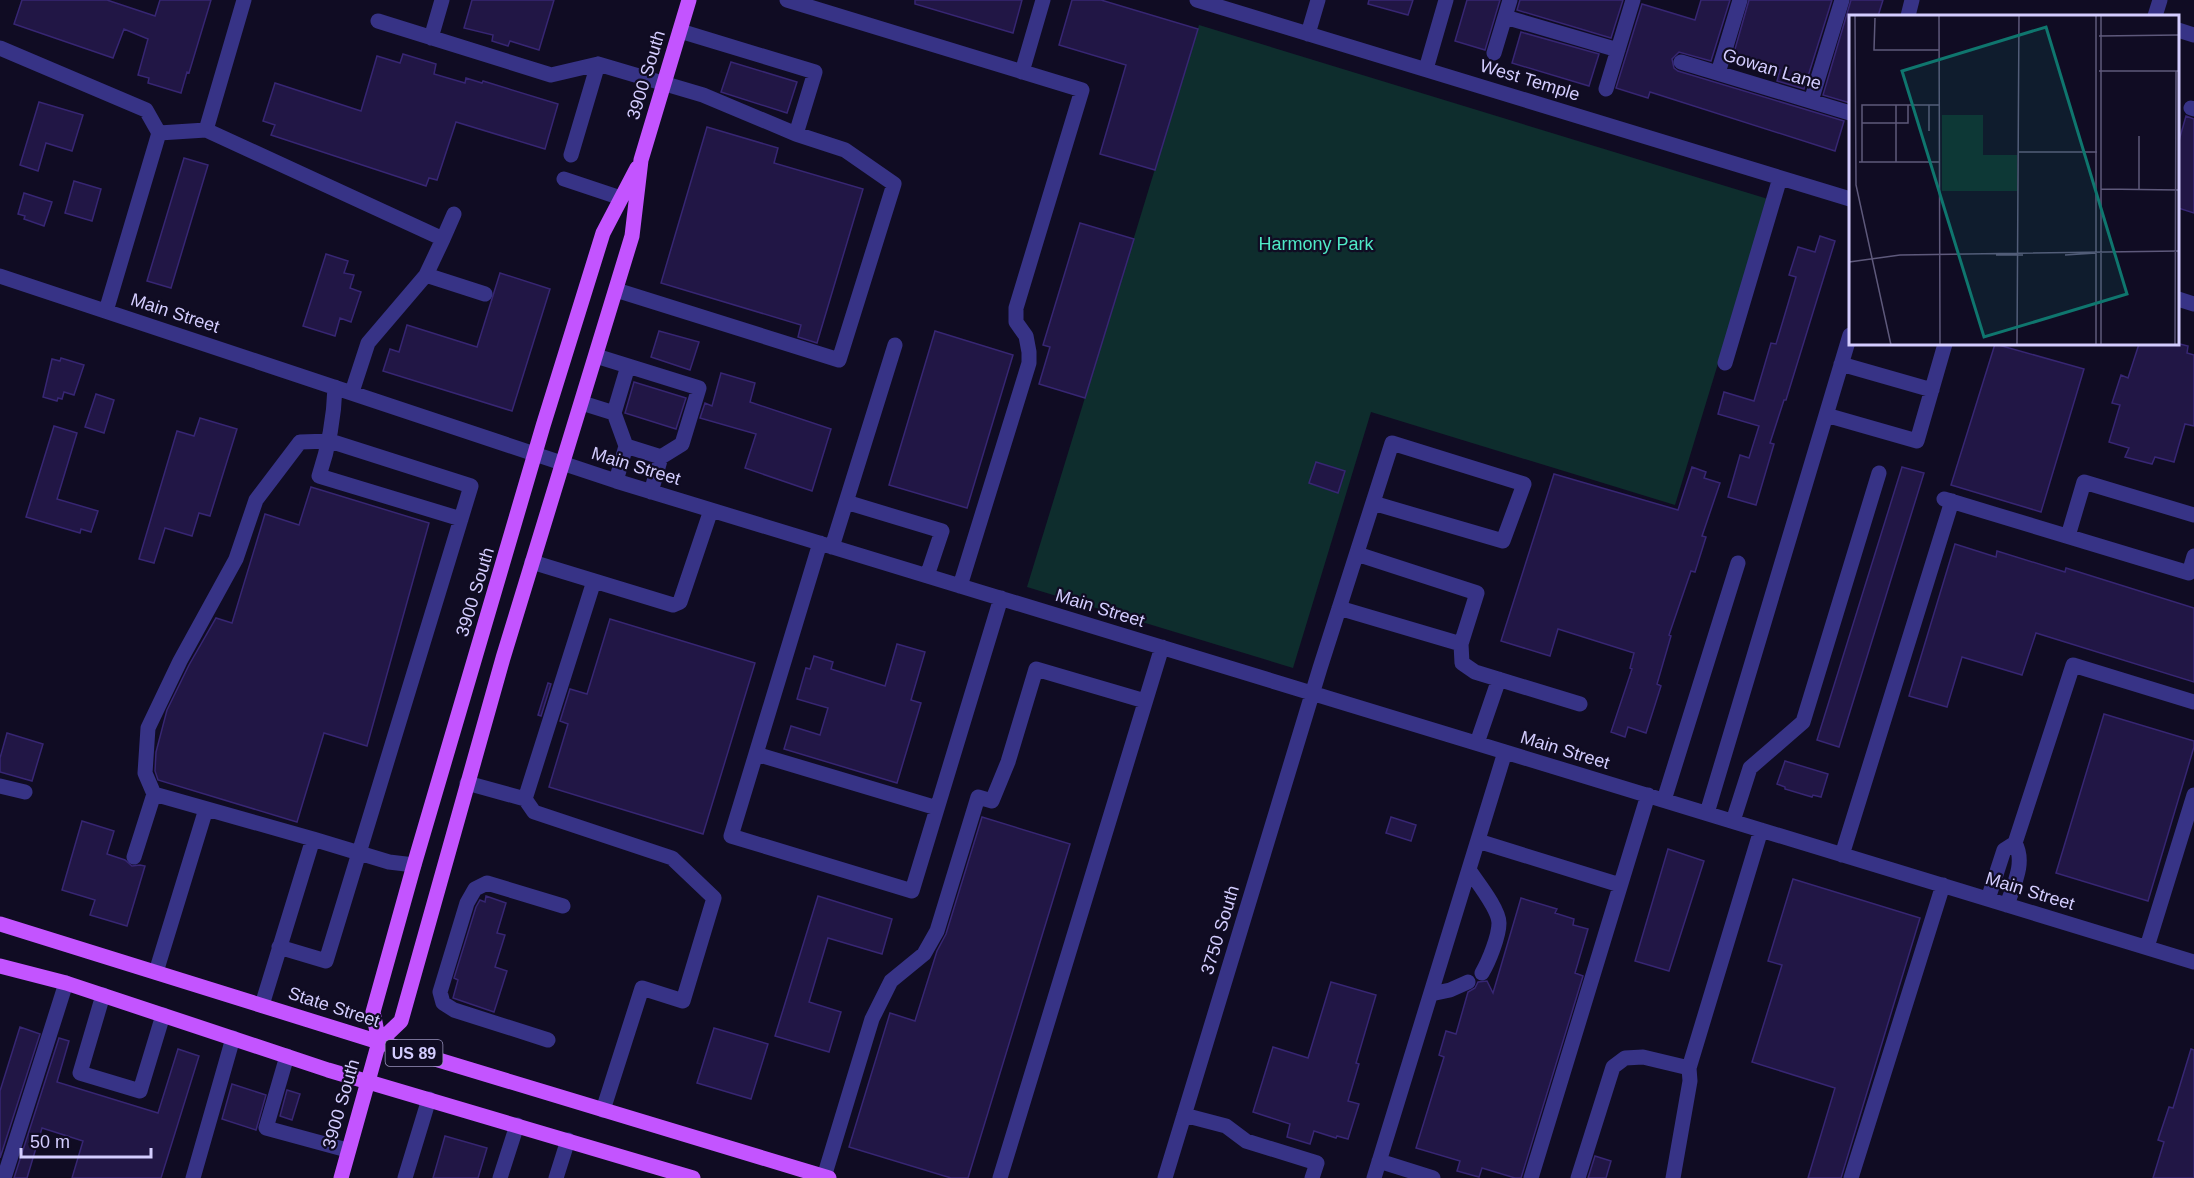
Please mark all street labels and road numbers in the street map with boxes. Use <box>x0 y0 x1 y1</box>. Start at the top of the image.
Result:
street label: 3900 South <box>623 28 669 122</box>
street label: Gowan Lane <box>1720 45 1824 93</box>
street label: West Temple <box>1478 55 1582 105</box>
street label: Main Street <box>128 289 222 337</box>
street label: Main Street <box>589 443 683 489</box>
street label: 3900 South <box>452 545 498 639</box>
street label: Main Street <box>1053 585 1147 631</box>
street label: Main Street <box>1518 727 1612 773</box>
street label: Main Street <box>1983 868 2077 914</box>
street label: 3750 South <box>1197 883 1243 977</box>
street label: State Street <box>286 983 382 1031</box>
road number: US 89 <box>386 1040 442 1066</box>
street label: 3900 South <box>319 1057 363 1151</box>

